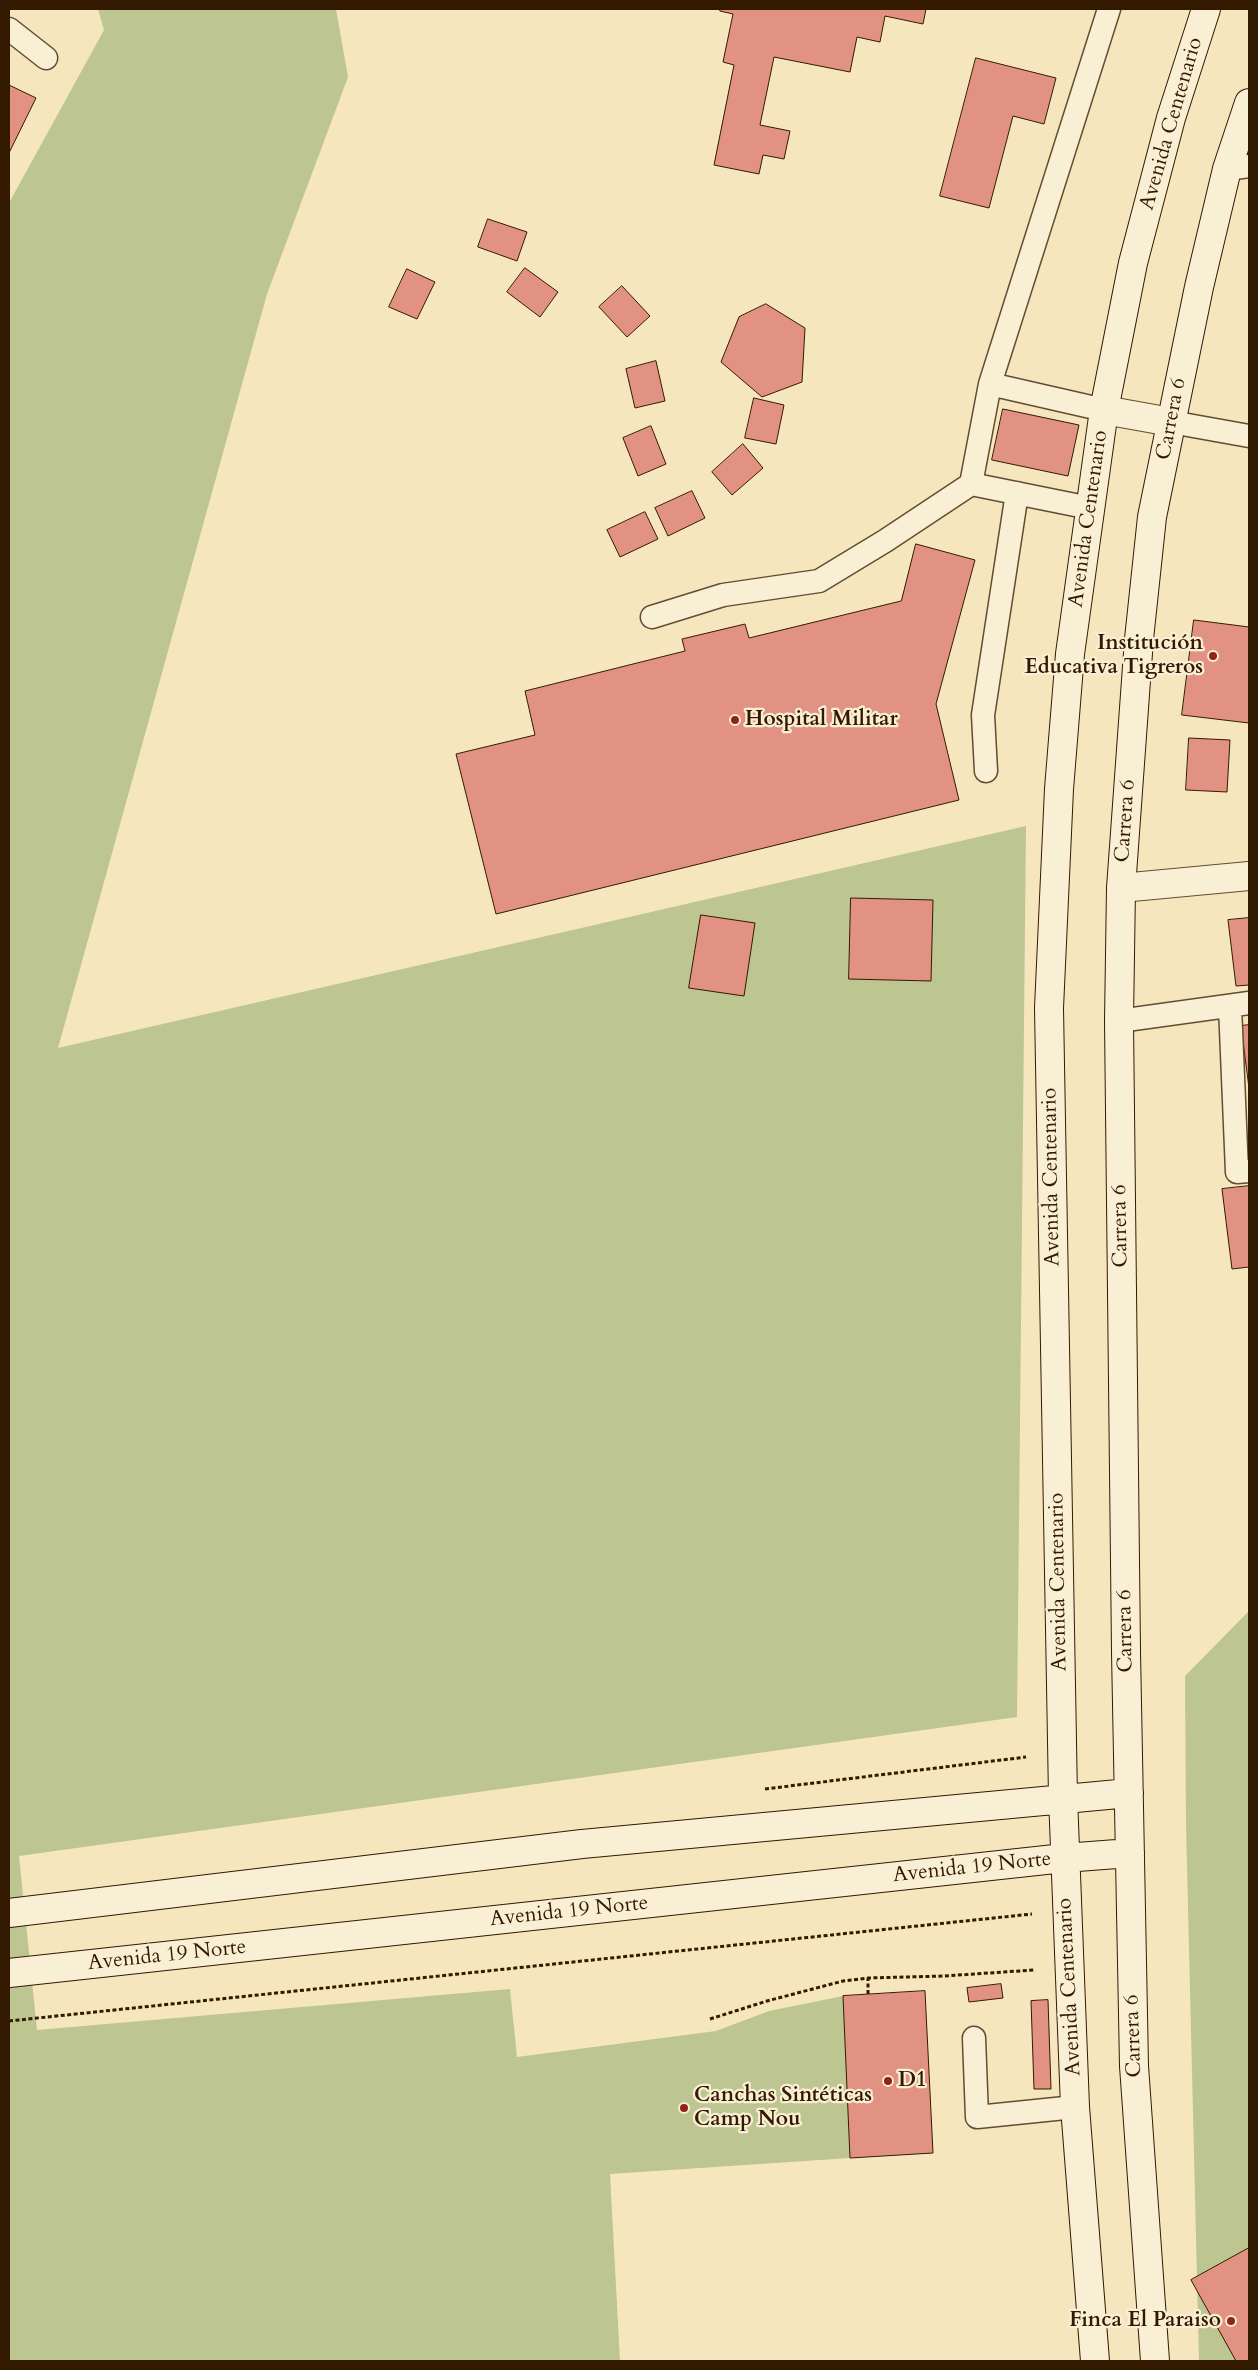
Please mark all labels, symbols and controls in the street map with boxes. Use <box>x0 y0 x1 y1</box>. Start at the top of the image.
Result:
street label: Avenida Centenario <box>1135 35 1209 213</box>
street label: Carrera 6 <box>1152 376 1192 462</box>
street label: Avenida Centenario <box>1064 429 1114 609</box>
place label: Institución Educativa Tigreros <box>1024 631 1203 681</box>
marker: Institución Educativa Tigreros <box>1207 650 1219 662</box>
place label: Hospital Militar <box>745 707 898 733</box>
marker: Hospital Militar <box>729 714 741 726</box>
street label: Carrera 6 <box>1111 779 1141 863</box>
street label: Avenida Centenario <box>1038 1088 1066 1266</box>
street label: Carrera 6 <box>1108 1184 1134 1268</box>
street label: Avenida Centenario <box>1045 1493 1073 1671</box>
street label: Carrera 6 <box>1113 1589 1139 1673</box>
street label: Avenida 19 Norte <box>892 1847 1052 1889</box>
street label: Avenida 19 Norte <box>489 1891 649 1933</box>
street label: Avenida Centenario <box>1053 1897 1087 2077</box>
street label: Avenida 19 Norte <box>87 1935 247 1977</box>
street label: Carrera 6 <box>1120 1994 1148 2078</box>
place label: D1 <box>898 2068 927 2094</box>
marker: D1 <box>882 2075 894 2087</box>
place label: Canchas Sintéticas Camp Nou <box>694 2083 872 2133</box>
marker: Canchas Sintéticas Camp Nou <box>678 2102 690 2114</box>
place label: Finca El Paraiso <box>1069 2308 1221 2334</box>
marker: Finca El Paraiso <box>1225 2315 1237 2327</box>

